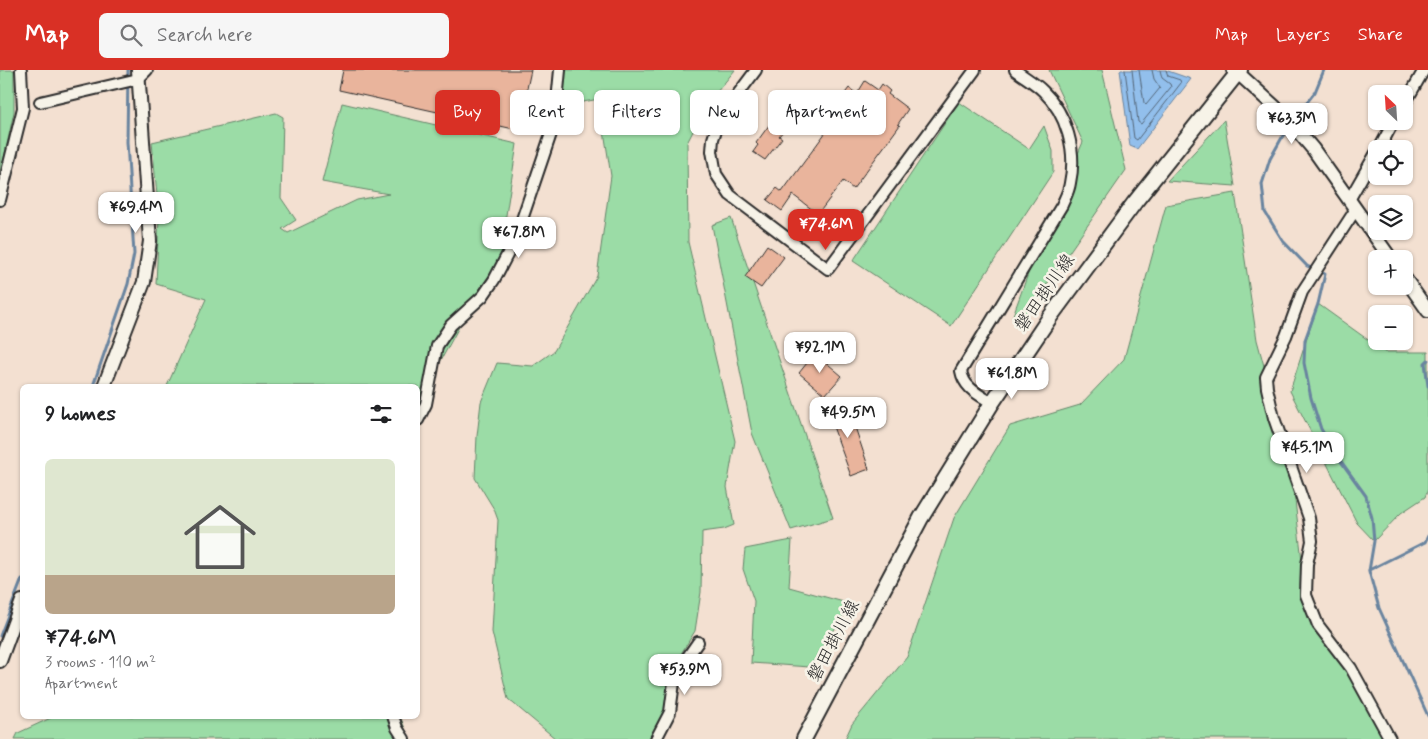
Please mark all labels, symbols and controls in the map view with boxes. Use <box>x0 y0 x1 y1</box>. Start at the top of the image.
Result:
search box <box>99 13 449 58</box>
text: Map <box>25 20 69 51</box>
icon: search <box>117 21 145 49</box>
text: Search here <box>157 23 253 48</box>
text: Map <box>1215 23 1248 47</box>
text: Layers <box>1276 23 1330 47</box>
text: Share <box>1358 23 1403 47</box>
north arrow <box>1368 85 1412 130</box>
map controls <box>1368 85 1413 350</box>
chip: Buy <box>435 90 500 135</box>
chip: Rent <box>510 90 584 135</box>
chip: Filters <box>594 90 680 135</box>
chip: New <box>690 90 758 135</box>
chip: Apartment <box>768 90 886 135</box>
pin: ¥63.3M <box>1251 102 1333 145</box>
text: ¥63.3M <box>1268 108 1316 129</box>
button: locate <box>1368 140 1413 185</box>
pin: ¥69.4M <box>95 191 177 234</box>
button: layers <box>1368 195 1413 240</box>
text: ¥69.4M <box>109 197 163 218</box>
pin: ¥74.6M <box>785 208 867 251</box>
text: ¥74.6M <box>799 214 853 235</box>
pin: ¥67.8M <box>478 216 560 259</box>
text: ¥67.8M <box>493 222 545 243</box>
street label: 磐田掛川線 <box>1009 249 1081 337</box>
button: + <box>1368 250 1413 295</box>
button: − <box>1368 305 1413 350</box>
pin: ¥92.1M <box>779 332 861 374</box>
text: ¥92.1M <box>795 337 845 358</box>
pin: ¥61.8M <box>971 358 1053 400</box>
text: ¥61.8M <box>987 363 1037 384</box>
pin: ¥49.5M <box>807 396 889 439</box>
text: 9 homes <box>45 400 116 428</box>
icon: filters <box>367 400 395 428</box>
text: ¥49.5M <box>820 402 876 423</box>
pin: ¥45.1M <box>1266 432 1348 474</box>
text: ¥45.1M <box>1281 437 1333 458</box>
icon: home <box>175 492 265 582</box>
street label: 磐田掛川線 <box>802 596 866 686</box>
text: ¥74.6M <box>45 624 116 652</box>
text: 3 rooms · 110 m² <box>45 652 156 673</box>
pin: ¥53.9M <box>644 654 726 696</box>
text: ¥53.9M <box>660 659 710 680</box>
text: Apartment <box>45 673 118 694</box>

